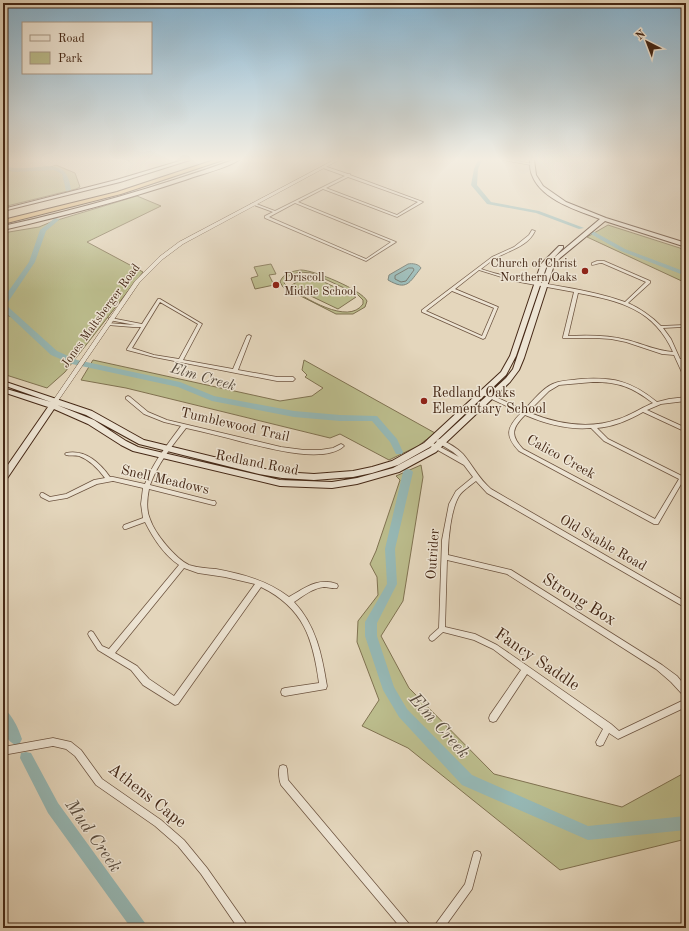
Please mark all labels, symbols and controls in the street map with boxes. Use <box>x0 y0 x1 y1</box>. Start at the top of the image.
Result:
legend <box>22 22 152 74</box>
north arrow <box>627 22 667 62</box>
text: N <box>635 28 649 43</box>
text: Road <box>58 33 85 45</box>
text: Park <box>58 53 83 65</box>
place label: Church of Christ Northern Oaks <box>491 258 577 284</box>
street label: Jones Maltsberger Road <box>59 262 143 370</box>
marker: Church of Christ Northern Oaks <box>580 266 590 276</box>
place label: Driscoll Middle School <box>284 272 356 298</box>
marker: Driscoll Middle School <box>271 280 281 290</box>
water label: Elm Creek <box>168 361 237 394</box>
place label: Redland Oaks Elementary School <box>432 386 546 416</box>
marker: Redland Oaks Elementary School <box>419 396 429 406</box>
street label: Tumblewood Trail <box>179 406 291 444</box>
street label: Calico Creek <box>524 432 598 482</box>
street label: Redland Road <box>214 448 300 478</box>
street label: Snell Meadows <box>119 463 211 497</box>
street label: Old Stable Road <box>557 512 649 574</box>
street label: Outrider <box>424 528 442 580</box>
street label: Strong Box <box>539 571 619 629</box>
street label: Fancy Saddle <box>492 625 583 695</box>
water label: Elm Creek <box>405 689 473 762</box>
street label: Athens Cape <box>105 760 189 832</box>
water label: Mud Creek <box>61 795 125 876</box>

